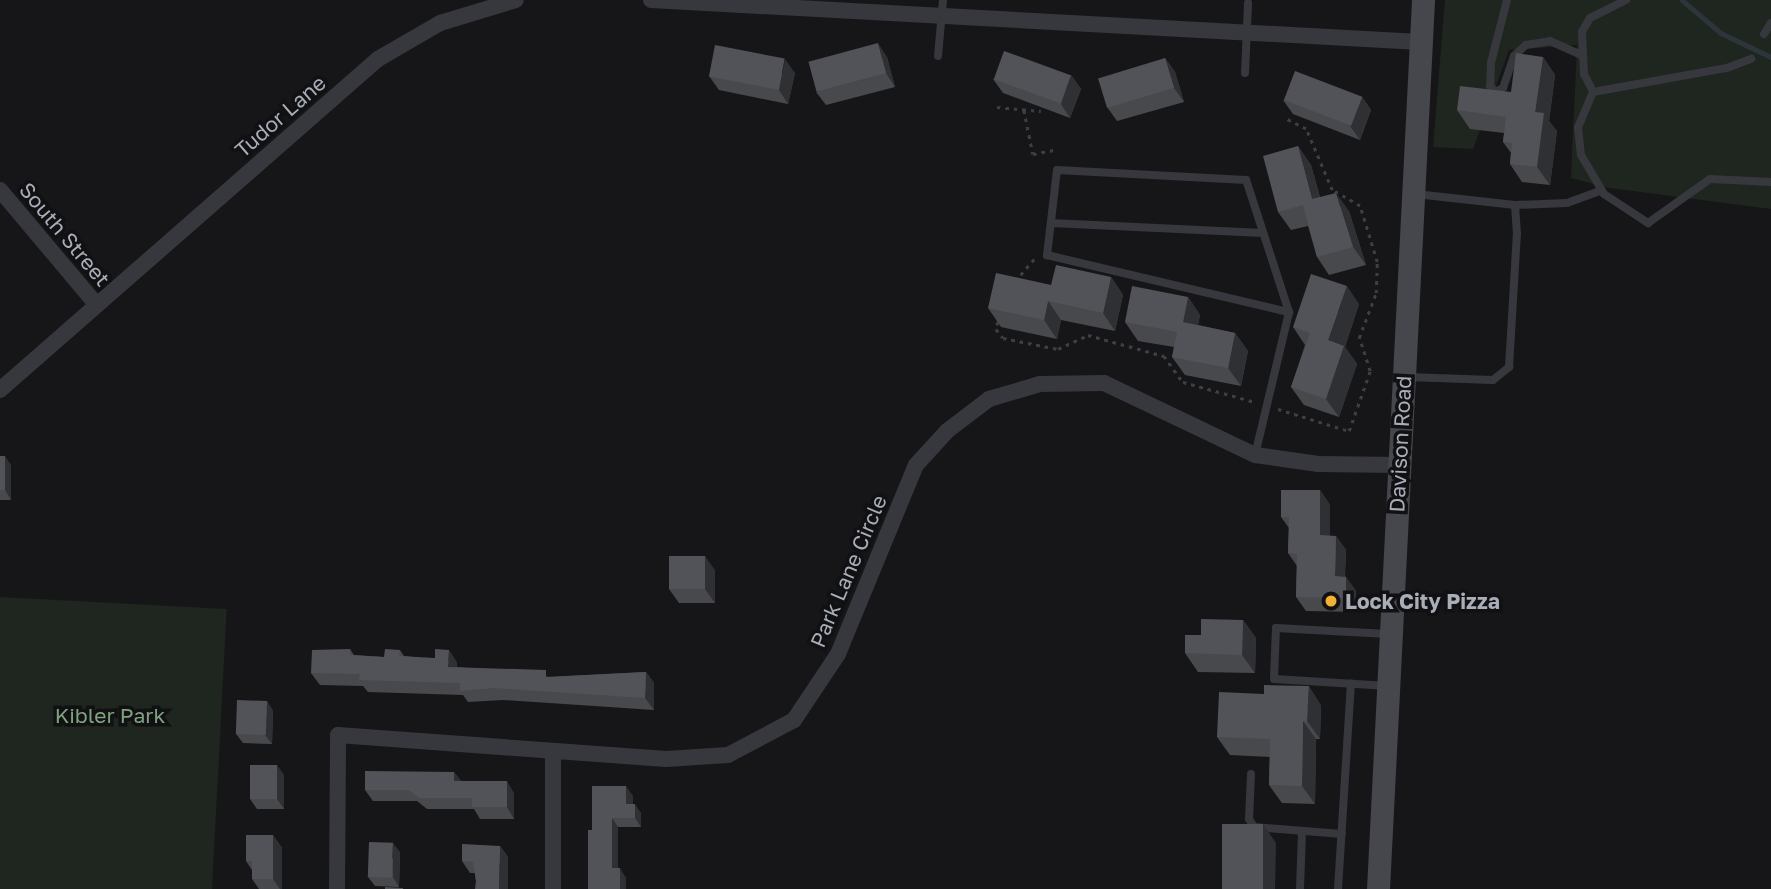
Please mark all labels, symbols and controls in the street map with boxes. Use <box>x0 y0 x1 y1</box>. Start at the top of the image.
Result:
street label: Tudor Lane <box>229 70 331 162</box>
street label: South Street <box>14 177 116 291</box>
street label: Davison Road <box>1384 375 1416 513</box>
street label: Park Lane Circle <box>805 491 891 651</box>
place label: Lock City Pizza <box>1345 588 1500 614</box>
marker: Lock City Pizza <box>1323 593 1339 609</box>
park label: Kibler Park <box>55 702 165 728</box>

